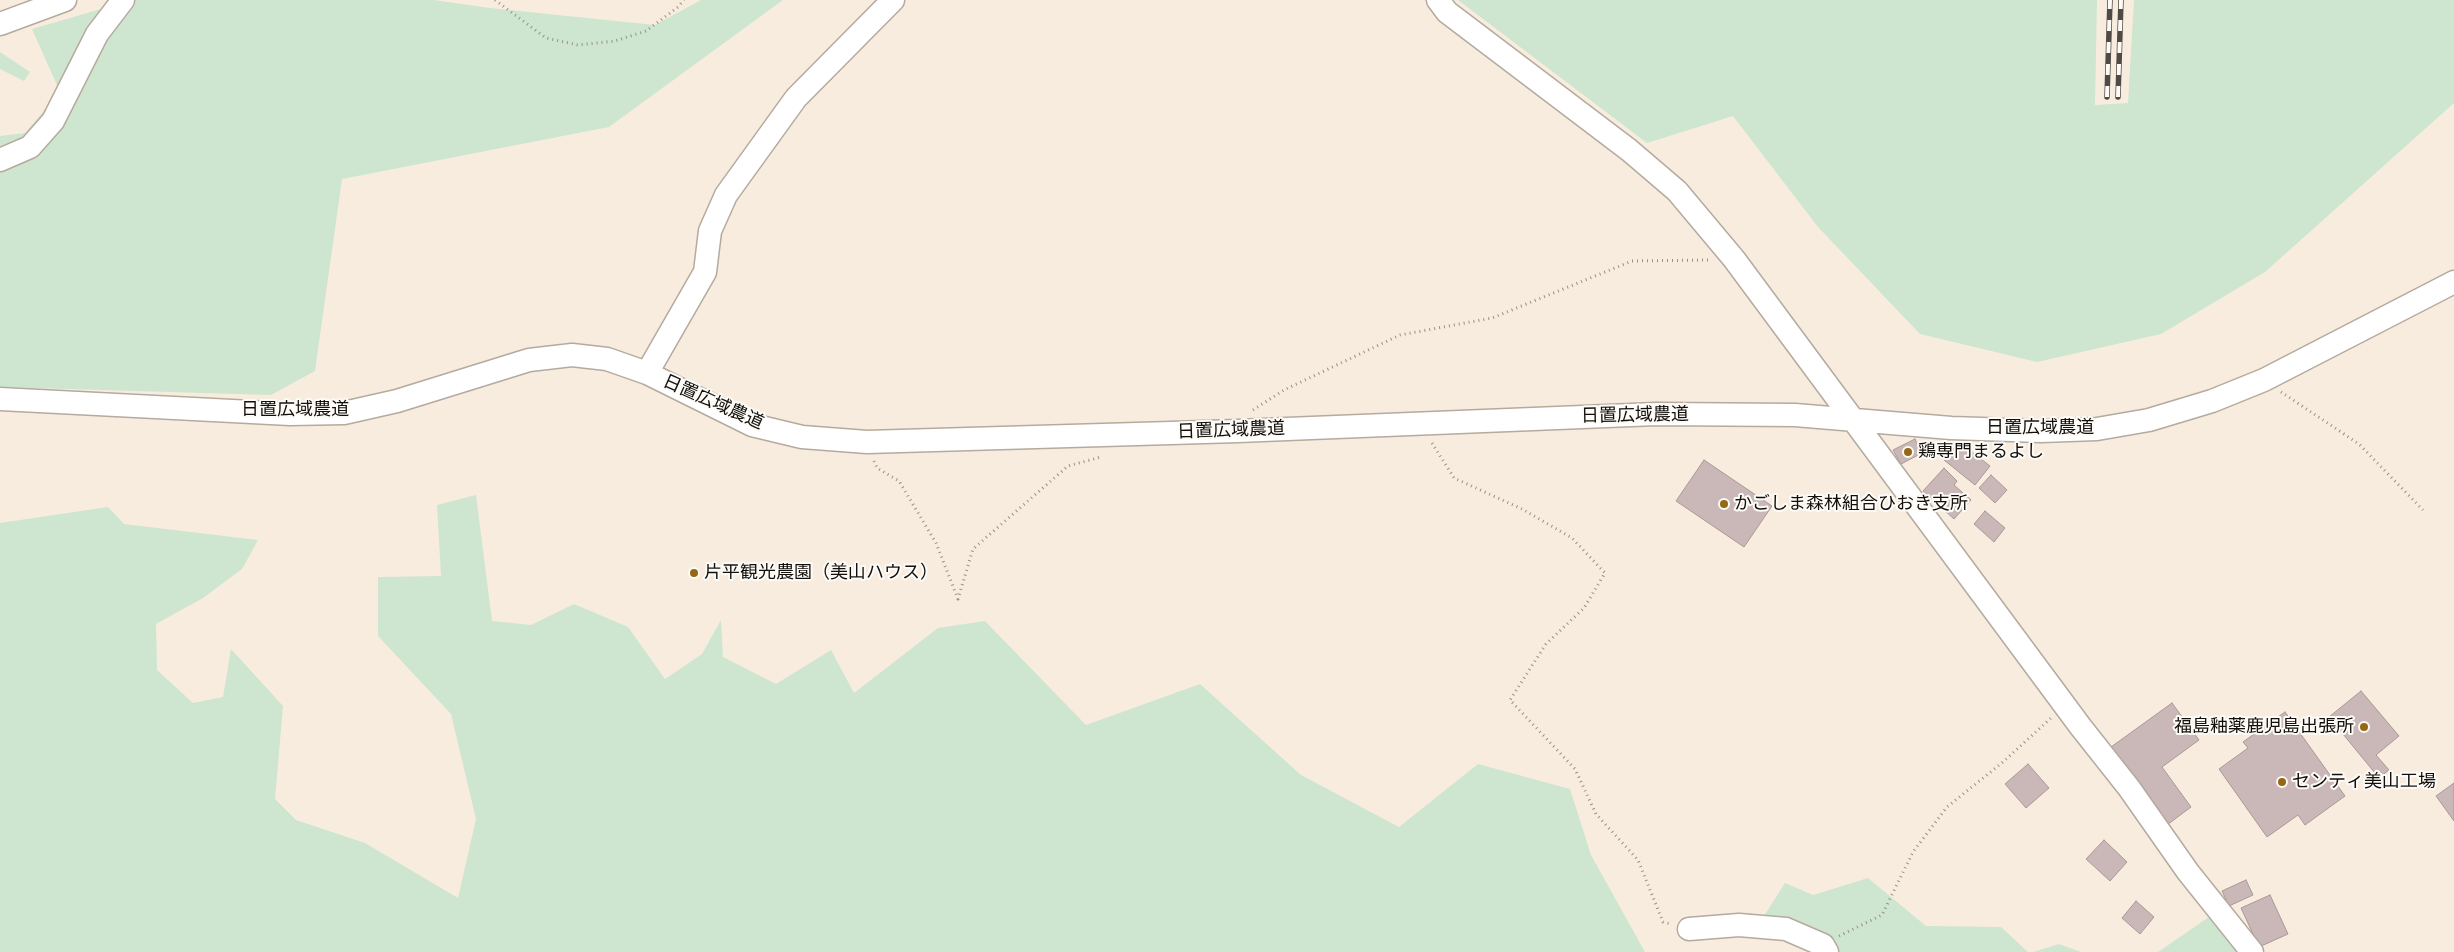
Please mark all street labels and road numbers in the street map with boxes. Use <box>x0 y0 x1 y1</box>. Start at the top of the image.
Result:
street label: 日置広域農道 <box>659 371 767 435</box>
street label: 日置広域農道 <box>241 399 349 421</box>
street label: 日置広域農道 <box>1581 404 1689 428</box>
street label: 日置広域農道 <box>1986 417 2094 439</box>
street label: 日置広域農道 <box>1177 418 1285 444</box>

